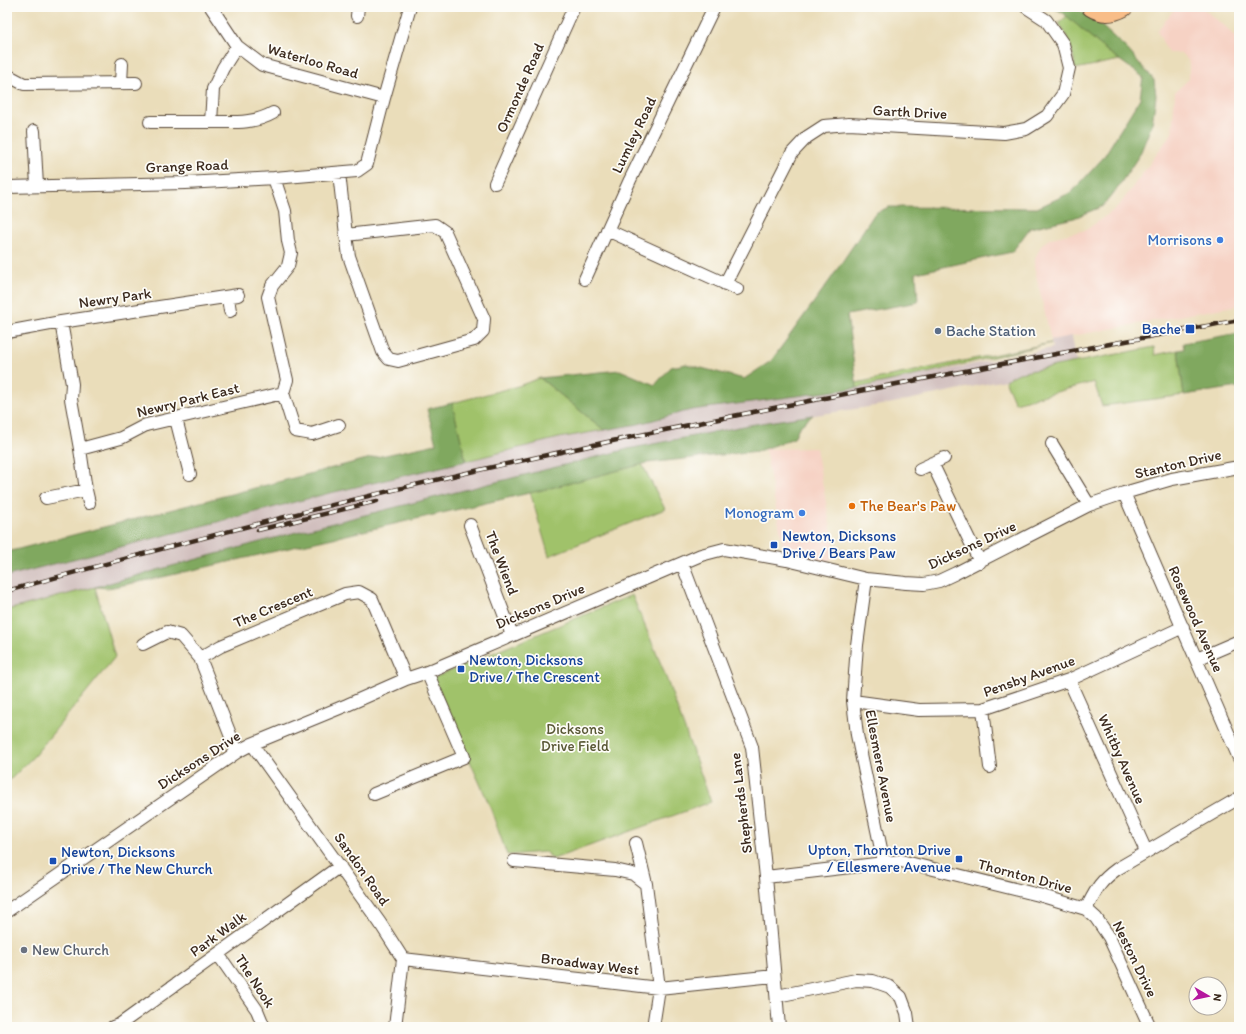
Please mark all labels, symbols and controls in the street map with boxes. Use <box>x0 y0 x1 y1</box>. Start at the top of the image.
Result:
street label: Waterloo Road <box>265 39 361 83</box>
street label: Ormonde Road <box>492 40 548 136</box>
street label: Lumley Road <box>608 93 661 176</box>
street label: Garth Drive <box>872 101 948 123</box>
street label: Grange Road <box>145 156 230 176</box>
place label: Morrisons <box>1148 231 1212 249</box>
marker: Morrisons <box>1215 235 1225 245</box>
street label: Newry Park <box>78 284 153 312</box>
place label: Bache <box>1142 320 1181 338</box>
place label: Bache Station <box>946 322 1036 340</box>
marker: Bache <box>1184 323 1196 335</box>
marker: Bache Station <box>933 326 943 336</box>
street label: Newry Park East <box>135 378 241 421</box>
street label: Stanton Drive <box>1133 445 1223 483</box>
place label: The Bear's Paw <box>860 497 956 515</box>
marker: The Bear's Paw <box>847 501 857 511</box>
place label: Monogram <box>724 504 794 522</box>
marker: Monogram <box>797 508 807 518</box>
street label: Dicksons Drive <box>925 517 1019 573</box>
place label: Newton, Dicksons Drive / Bears Paw <box>782 527 896 562</box>
street label: The Wiend <box>482 528 522 598</box>
marker: Newton, Dicksons Drive / Bears Paw <box>769 540 779 550</box>
street label: Rosewood Avenue <box>1165 563 1227 675</box>
street label: Dicksons Drive <box>493 579 587 633</box>
street label: The Crescent <box>231 582 316 632</box>
place label: Newton, Dicksons Drive / The Crescent <box>469 651 600 686</box>
street label: Pensby Avenue <box>981 651 1077 701</box>
marker: Newton, Dicksons Drive / The Crescent <box>456 664 466 674</box>
street label: Ellesmere Avenue <box>861 708 901 824</box>
street label: Whitby Avenue <box>1094 711 1150 807</box>
park label: Dicksons Drive Field <box>541 720 610 755</box>
street label: Dicksons Drive <box>154 727 244 793</box>
street label: Shepherds Lane <box>726 752 756 854</box>
street label: Sandon Road <box>330 829 394 910</box>
place label: Upton, Thornton Drive / Ellesmere Avenue <box>808 841 951 876</box>
place label: Newton, Dicksons Drive / The New Church <box>61 843 212 878</box>
marker: Upton, Thornton Drive / Ellesmere Avenue <box>954 854 964 864</box>
street label: Thornton Drive <box>976 855 1074 897</box>
marker: Newton, Dicksons Drive / The New Church <box>48 856 58 866</box>
street label: Park Walk <box>186 907 250 960</box>
street label: Neston Drive <box>1109 918 1161 1000</box>
place label: New Church <box>32 941 109 959</box>
marker: New Church <box>19 945 29 955</box>
street label: Broadway West <box>540 949 641 979</box>
street label: The Nook <box>231 951 279 1011</box>
north arrow <box>1188 976 1228 1016</box>
text: N <box>1210 993 1224 1002</box>

